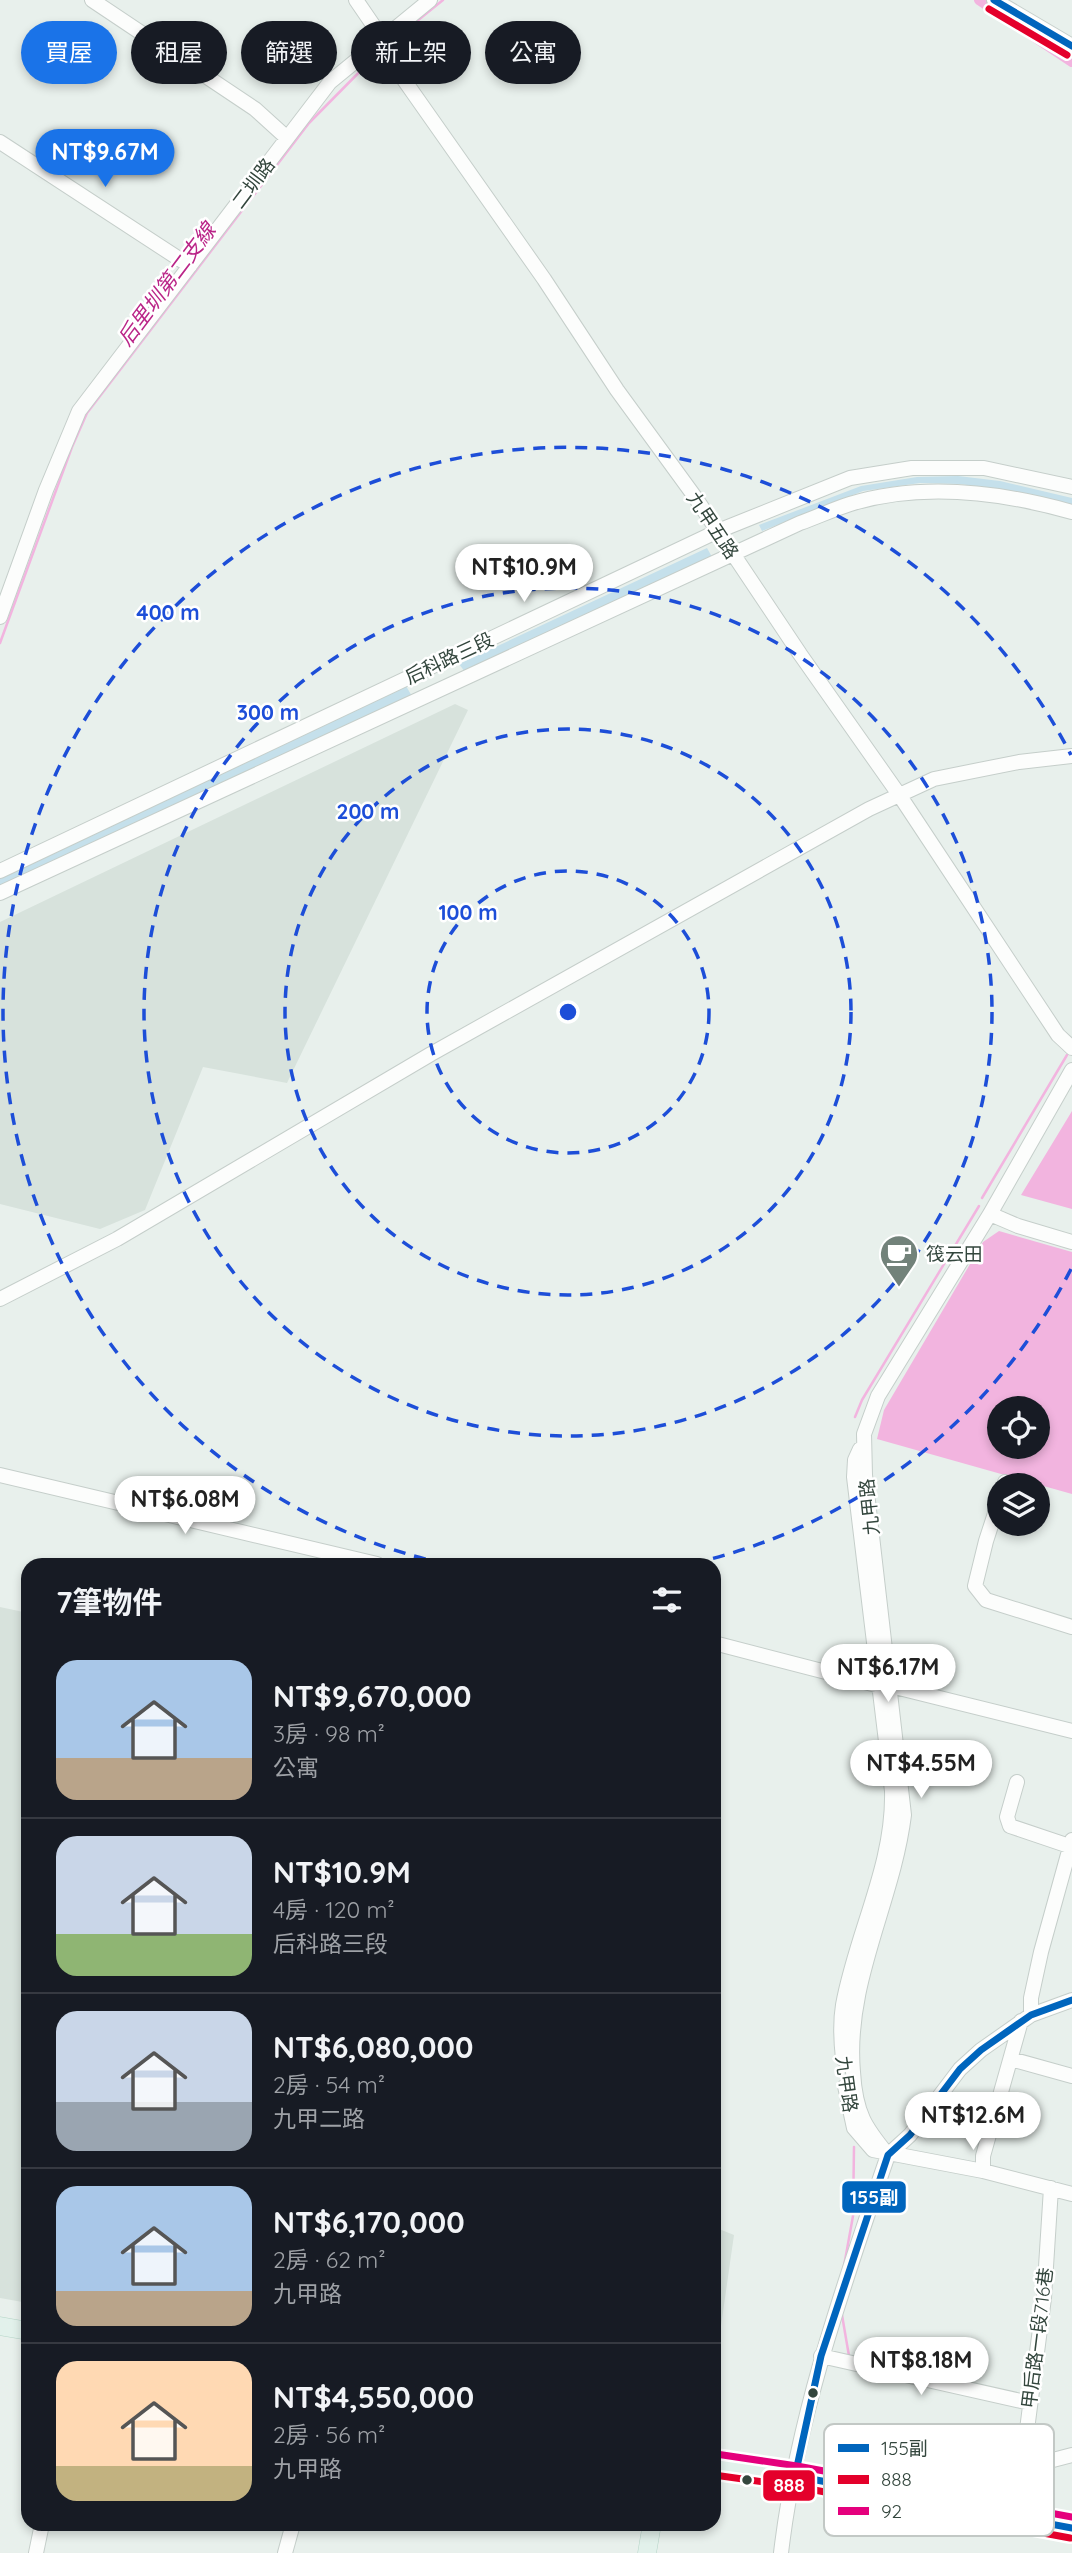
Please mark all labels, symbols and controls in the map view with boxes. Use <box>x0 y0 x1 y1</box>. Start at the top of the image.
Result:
chip: 買屋 <box>21 21 117 84</box>
chip: 租屋 <box>131 21 227 84</box>
chip: 篩選 <box>241 21 337 84</box>
chip: 新上架 <box>351 21 471 84</box>
chip: 公寓 <box>485 21 581 84</box>
pin: NT$9.67M <box>33 130 177 189</box>
text: NT$9.67M <box>51 137 159 166</box>
street label: 二圳路 <box>226 153 280 213</box>
water label: 后里圳第二支線 <box>111 216 222 351</box>
street label: 九甲五路 <box>682 487 744 563</box>
pin: NT$10.9M <box>452 544 596 604</box>
text: NT$10.9M <box>471 552 577 581</box>
text: 400 m <box>136 599 200 625</box>
street label: 后科路三段 <box>401 627 497 689</box>
text: 300 m <box>237 699 299 725</box>
text: 200 m <box>337 798 399 824</box>
text: 100 m <box>438 899 498 925</box>
centre of rings <box>556 1000 580 1024</box>
cafe icon: 筏云田 <box>878 1233 920 1288</box>
place label: 筏云田 <box>926 1242 983 1266</box>
map controls <box>987 1396 1050 1536</box>
button: locate <box>987 1396 1050 1459</box>
button: layers <box>987 1473 1050 1536</box>
pin: NT$6.08M <box>113 1476 257 1536</box>
street label: 九甲路 <box>854 1477 884 1537</box>
text: NT$6.08M <box>130 1484 240 1513</box>
icon: filters <box>648 1581 686 1619</box>
text: 7筆物件 <box>56 1583 162 1621</box>
pin: NT$6.17M <box>816 1644 960 1704</box>
text: NT$6.17M <box>837 1652 939 1681</box>
text: NT$9,670,000 <box>273 1677 471 1715</box>
icon: home <box>112 1688 196 1772</box>
text: 3房 · 98 m² <box>273 1719 385 1748</box>
pin: NT$4.55M <box>849 1741 993 1800</box>
text: NT$4.55M <box>866 1748 976 1777</box>
text: 公寓 <box>273 1753 319 1782</box>
text: NT$10.9M <box>273 1853 411 1891</box>
icon: home <box>112 1864 196 1948</box>
text: 4房 · 120 m² <box>273 1895 395 1924</box>
text: 后科路三段 <box>273 1929 388 1958</box>
text: NT$6,080,000 <box>273 2028 473 2066</box>
icon: home <box>112 2039 196 2123</box>
street label: 九甲路 <box>831 2054 863 2114</box>
text: 2房 · 54 m² <box>273 2070 385 2099</box>
pin: NT$12.6M <box>901 2092 1045 2152</box>
text: NT$12.6M <box>921 2100 1025 2129</box>
text: 九甲二路 <box>273 2104 365 2133</box>
line badge: 155副 <box>841 2180 907 2214</box>
text: 155副 <box>850 2185 898 2209</box>
text: NT$6,170,000 <box>273 2203 465 2241</box>
icon: home <box>112 2214 196 2298</box>
text: 2房 · 62 m² <box>273 2245 385 2274</box>
street label: 甲后路一段716巷 <box>1016 2266 1058 2410</box>
text: 九甲路 <box>273 2279 342 2308</box>
pin: NT$8.18M <box>849 2338 993 2397</box>
text: NT$8.18M <box>870 2345 972 2374</box>
text: NT$4,550,000 <box>273 2378 474 2416</box>
unlabelled marker <box>806 2386 820 2400</box>
icon: home <box>112 2389 196 2473</box>
text: 2房 · 56 m² <box>273 2420 385 2449</box>
legend <box>824 2424 1054 2536</box>
text: 155副 <box>881 2436 928 2460</box>
text: 九甲路 <box>273 2454 342 2483</box>
text: 888 <box>881 2467 912 2491</box>
line badge: 888 <box>762 2469 816 2502</box>
unlabelled marker <box>740 2473 754 2487</box>
text: 888 <box>773 2473 805 2497</box>
text: 92 <box>881 2499 902 2523</box>

